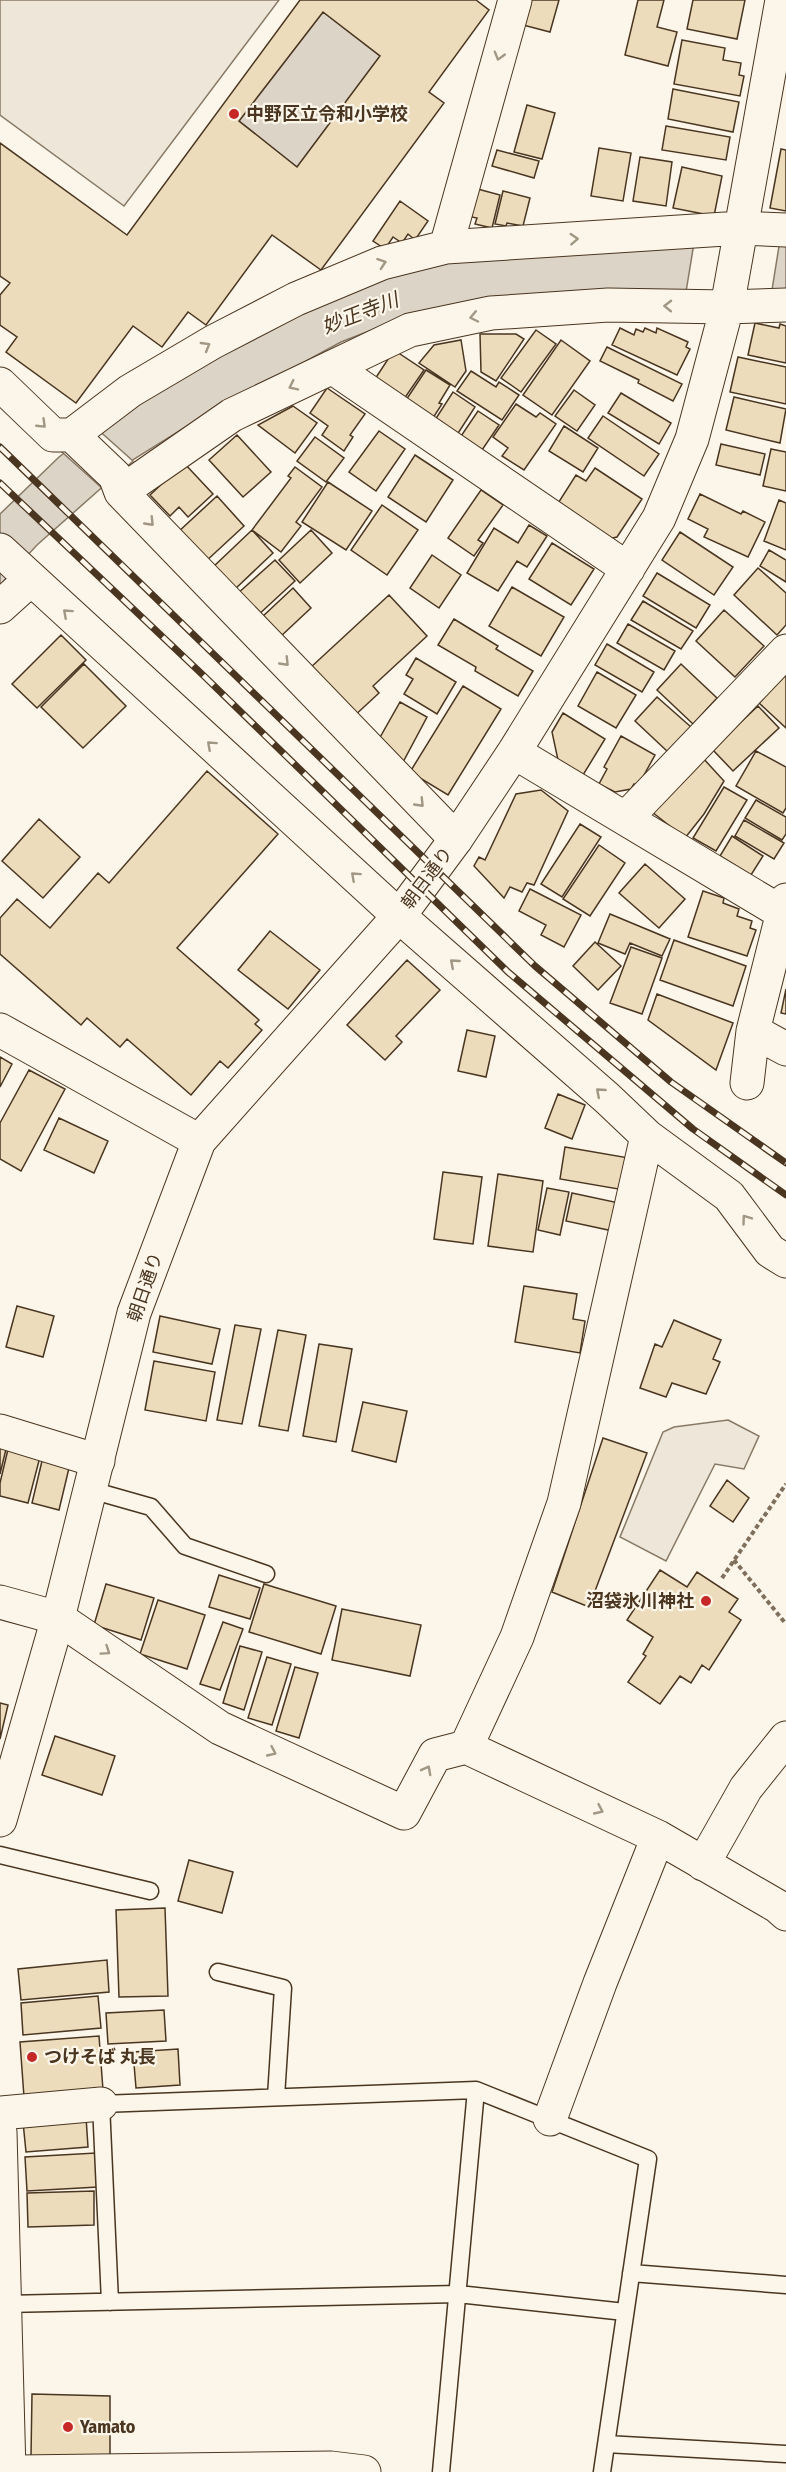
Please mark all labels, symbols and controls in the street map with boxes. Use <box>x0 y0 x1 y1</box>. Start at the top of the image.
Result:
one-way arrow <box>494 51 507 61</box>
place label: 中野区立令和小学校 <box>246 103 408 125</box>
marker: 中野区立令和小学校 <box>227 107 241 121</box>
one-way arrow <box>570 233 579 246</box>
one-way arrow <box>376 258 387 271</box>
water label: 妙正寺川 <box>318 287 404 339</box>
one-way arrow <box>664 300 673 312</box>
one-way arrow <box>469 310 479 323</box>
one-way arrow <box>200 342 210 353</box>
one-way arrow <box>288 379 299 391</box>
one-way arrow <box>35 417 46 428</box>
one-way arrow <box>142 515 153 526</box>
one-way arrow <box>63 609 74 620</box>
one-way arrow <box>278 656 289 666</box>
one-way arrow <box>207 741 218 752</box>
one-way arrow <box>413 795 424 806</box>
street label: 朝日通り <box>397 843 457 913</box>
one-way arrow <box>352 872 362 883</box>
one-way arrow <box>449 960 460 971</box>
one-way arrow <box>597 1088 607 1099</box>
one-way arrow <box>743 1215 754 1226</box>
street label: 朝日通り <box>123 1249 167 1325</box>
place label: 沼袋氷川神社 <box>586 1590 694 1612</box>
marker: 沼袋氷川神社 <box>699 1594 713 1608</box>
one-way arrow <box>99 1644 110 1655</box>
one-way arrow <box>266 1745 277 1757</box>
one-way arrow <box>420 1765 431 1776</box>
one-way arrow <box>592 1802 603 1814</box>
place label: つけそば 丸長 <box>44 2046 156 2068</box>
marker: つけそば 丸長 <box>25 2050 39 2064</box>
place label: Yamato <box>79 2416 136 2438</box>
marker: Yamato <box>61 2420 75 2434</box>

